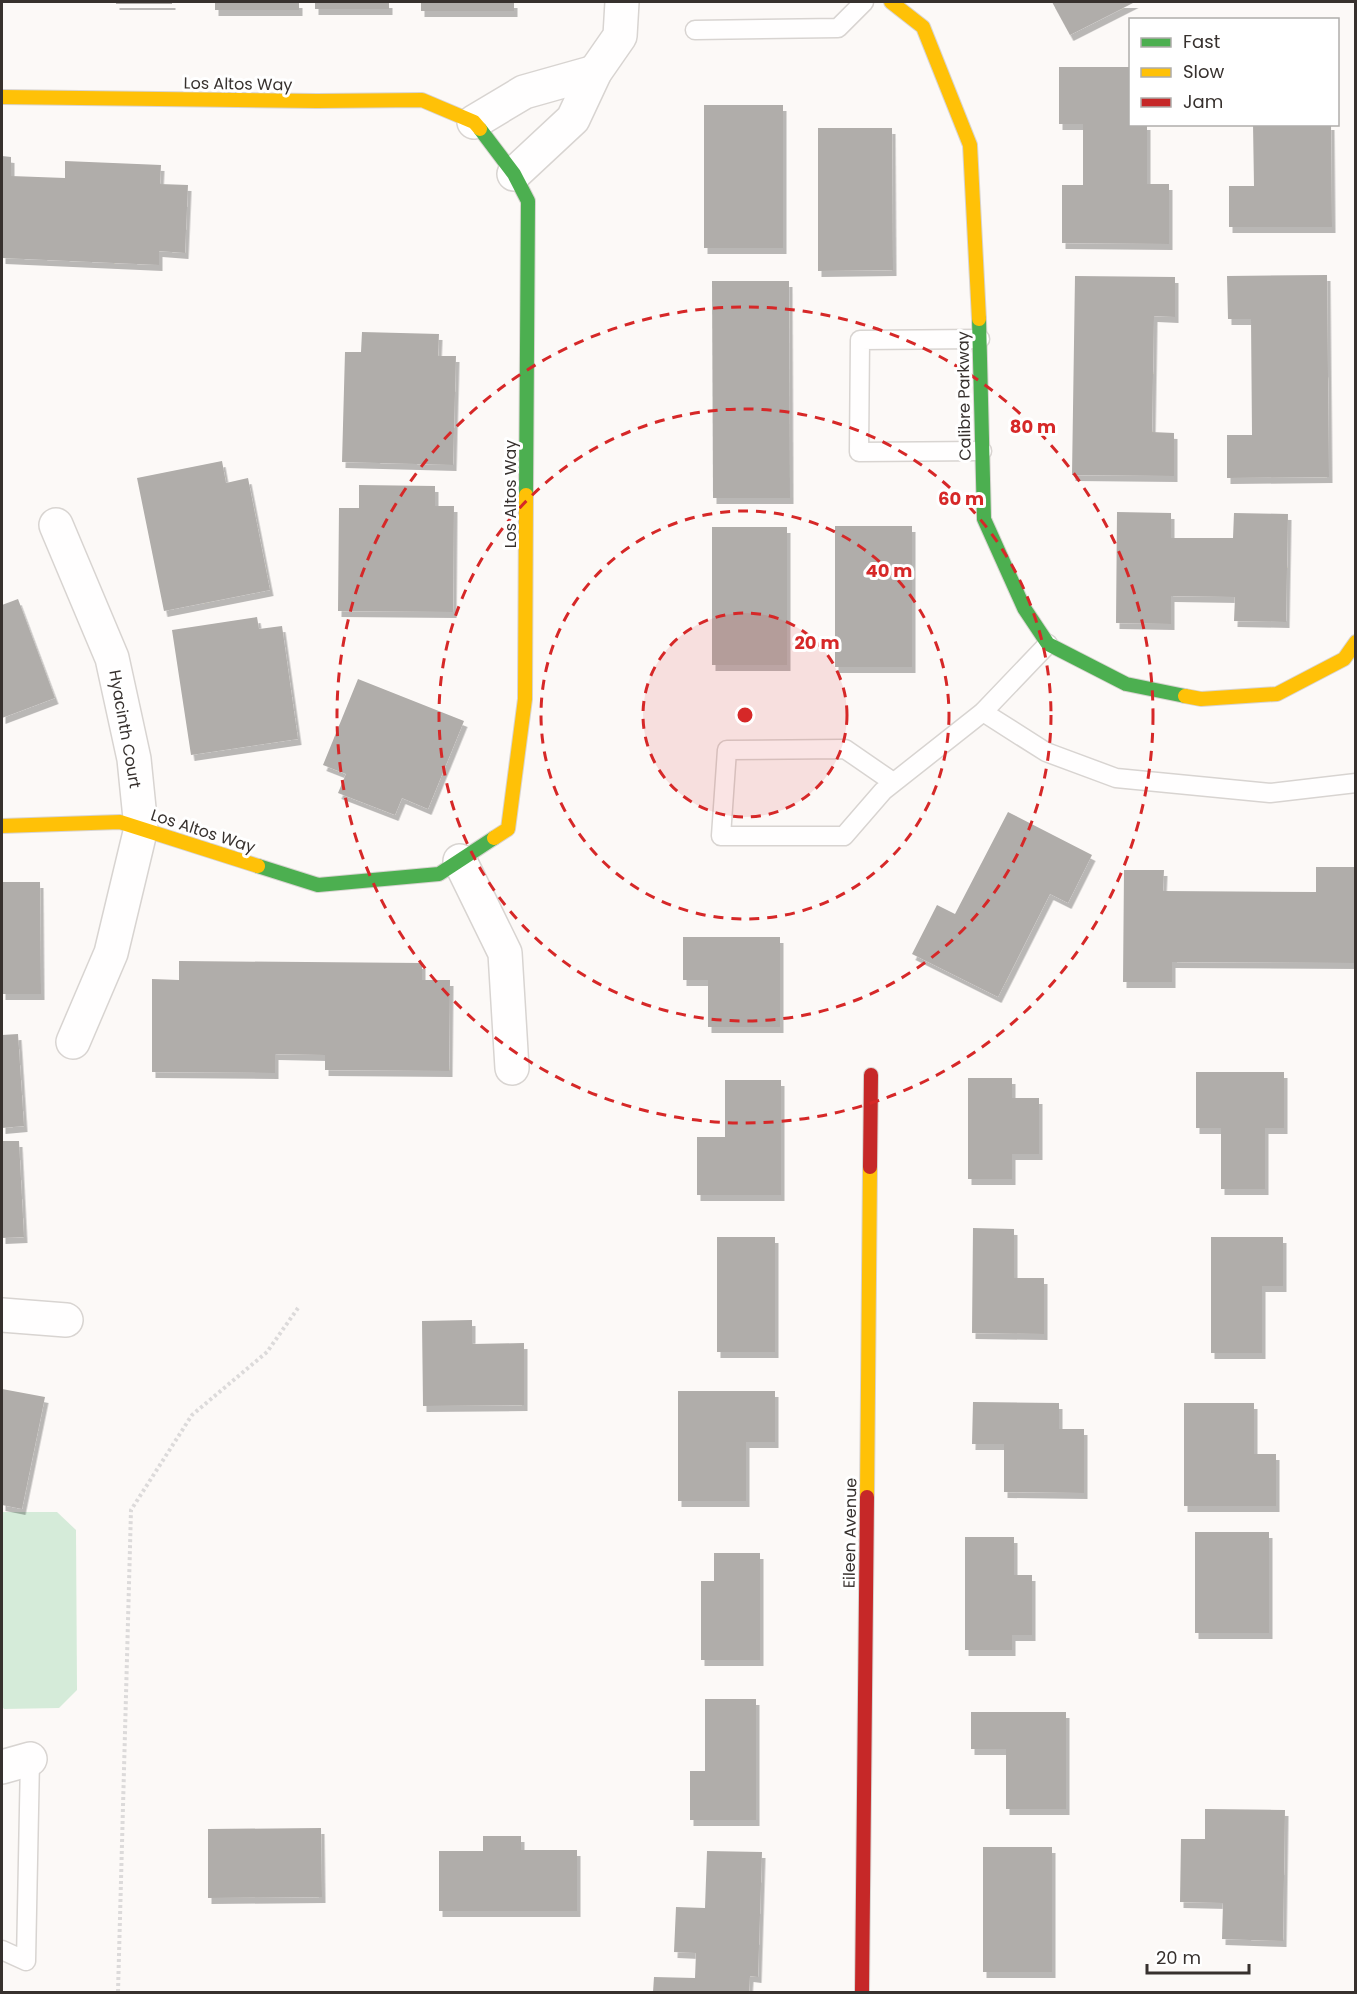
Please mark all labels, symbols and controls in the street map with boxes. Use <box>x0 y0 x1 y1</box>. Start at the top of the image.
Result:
legend <box>1129 18 1339 126</box>
text: Fast <box>1183 29 1220 54</box>
text: Slow <box>1183 59 1225 84</box>
street label: Los Altos Way <box>183 72 293 96</box>
text: Jam <box>1183 89 1223 114</box>
street label: Calibre Parkway <box>951 331 977 461</box>
text: 80 m <box>1010 414 1056 439</box>
street label: Los Altos Way <box>499 440 522 548</box>
text: 60 m <box>938 486 984 511</box>
text: 40 m <box>866 558 912 583</box>
text: 20 m <box>795 630 839 655</box>
street label: Hyacinth Court <box>103 668 147 790</box>
centre of rings <box>735 705 755 725</box>
street label: Los Altos Way <box>148 803 258 859</box>
street label: Eileen Avenue <box>838 1477 862 1588</box>
scale bar <box>1147 1937 1249 1975</box>
text: 20 m <box>1156 1945 1201 1970</box>

